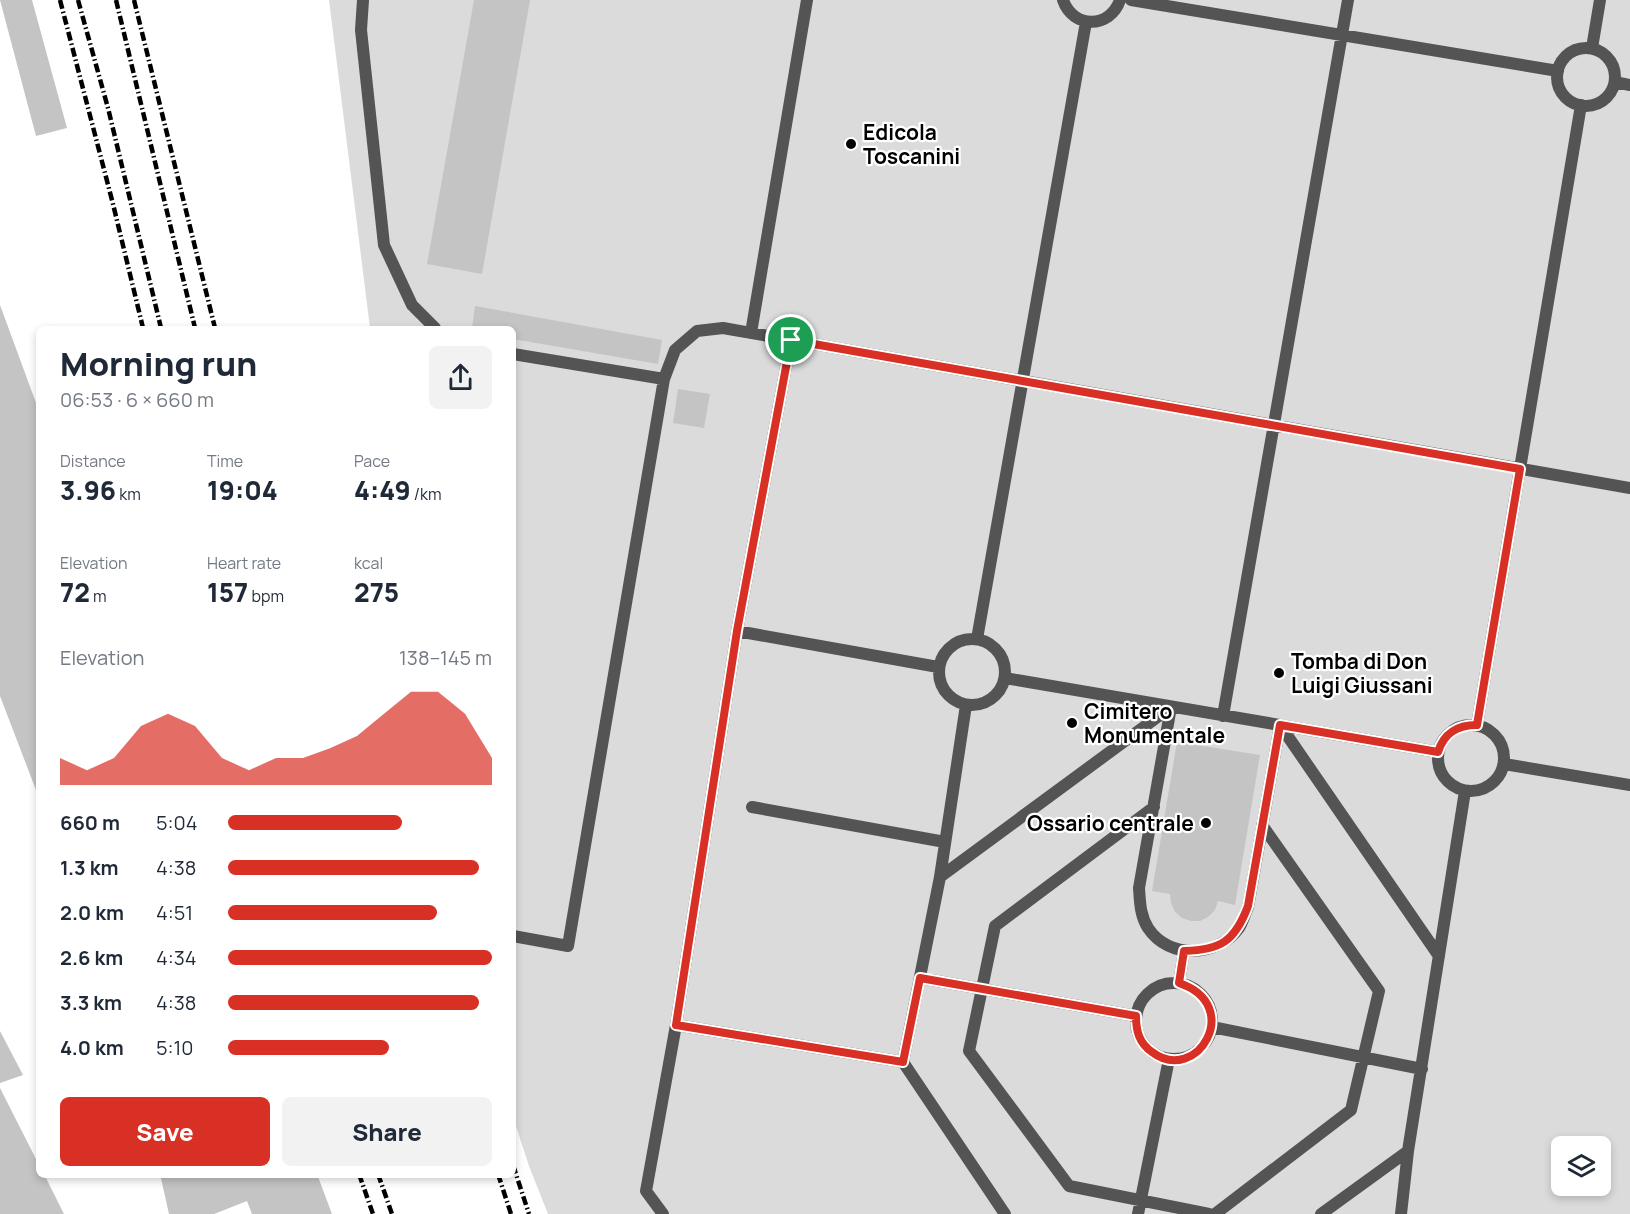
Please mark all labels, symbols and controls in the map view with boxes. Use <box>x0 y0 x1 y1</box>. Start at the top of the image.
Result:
place label: Edicola Toscanini <box>863 118 960 170</box>
marker: Edicola Toscanini <box>844 137 858 151</box>
pin <box>765 314 816 365</box>
icon: arrive <box>774 323 807 356</box>
text: Morning run <box>60 341 257 386</box>
button: share <box>429 346 492 409</box>
text: 06:53 · 6 × 660 m <box>60 386 214 413</box>
text: Distance <box>60 450 126 472</box>
text: Time <box>207 450 243 472</box>
text: Pace <box>354 450 390 472</box>
text: 3.96 <box>60 472 116 508</box>
text: 19:04 <box>207 472 278 508</box>
text: 4:49 <box>354 472 411 508</box>
text: km <box>116 483 141 505</box>
text: /km <box>411 483 442 505</box>
text: Elevation <box>60 552 128 574</box>
text: Heart rate <box>207 552 281 574</box>
text: kcal <box>354 552 383 574</box>
text: 72 <box>60 574 90 610</box>
text: 157 <box>207 574 248 610</box>
text: 275 <box>354 574 399 610</box>
text: m <box>90 585 107 607</box>
text: bpm <box>248 585 284 607</box>
text: Elevation <box>60 644 144 671</box>
text: 138–145 m <box>399 644 492 671</box>
place label: Tomba di Don Luigi Giussani <box>1291 647 1433 699</box>
marker: Tomba di Don Luigi Giussani <box>1272 666 1286 680</box>
place label: Cimitero Monumentale <box>1084 697 1225 749</box>
marker: Cimitero Monumentale <box>1065 716 1079 730</box>
text: 660 m <box>60 809 120 836</box>
text: 5:04 <box>156 809 198 836</box>
place label: Ossario centrale <box>1027 809 1194 837</box>
marker: Ossario centrale <box>1199 816 1213 830</box>
text: 1.3 km <box>60 854 118 881</box>
text: 4:38 <box>156 854 196 881</box>
text: 2.0 km <box>60 899 124 926</box>
text: 4:51 <box>156 899 193 926</box>
text: 2.6 km <box>60 944 123 971</box>
text: 4:34 <box>156 944 197 971</box>
text: 3.3 km <box>60 989 122 1016</box>
text: 4:38 <box>156 989 196 1016</box>
text: 4.0 km <box>60 1034 124 1061</box>
text: 5:10 <box>156 1034 194 1061</box>
button: Save <box>60 1097 270 1166</box>
button: Share <box>282 1097 492 1166</box>
map controls <box>1551 1136 1611 1196</box>
button: layers <box>1551 1136 1611 1196</box>

